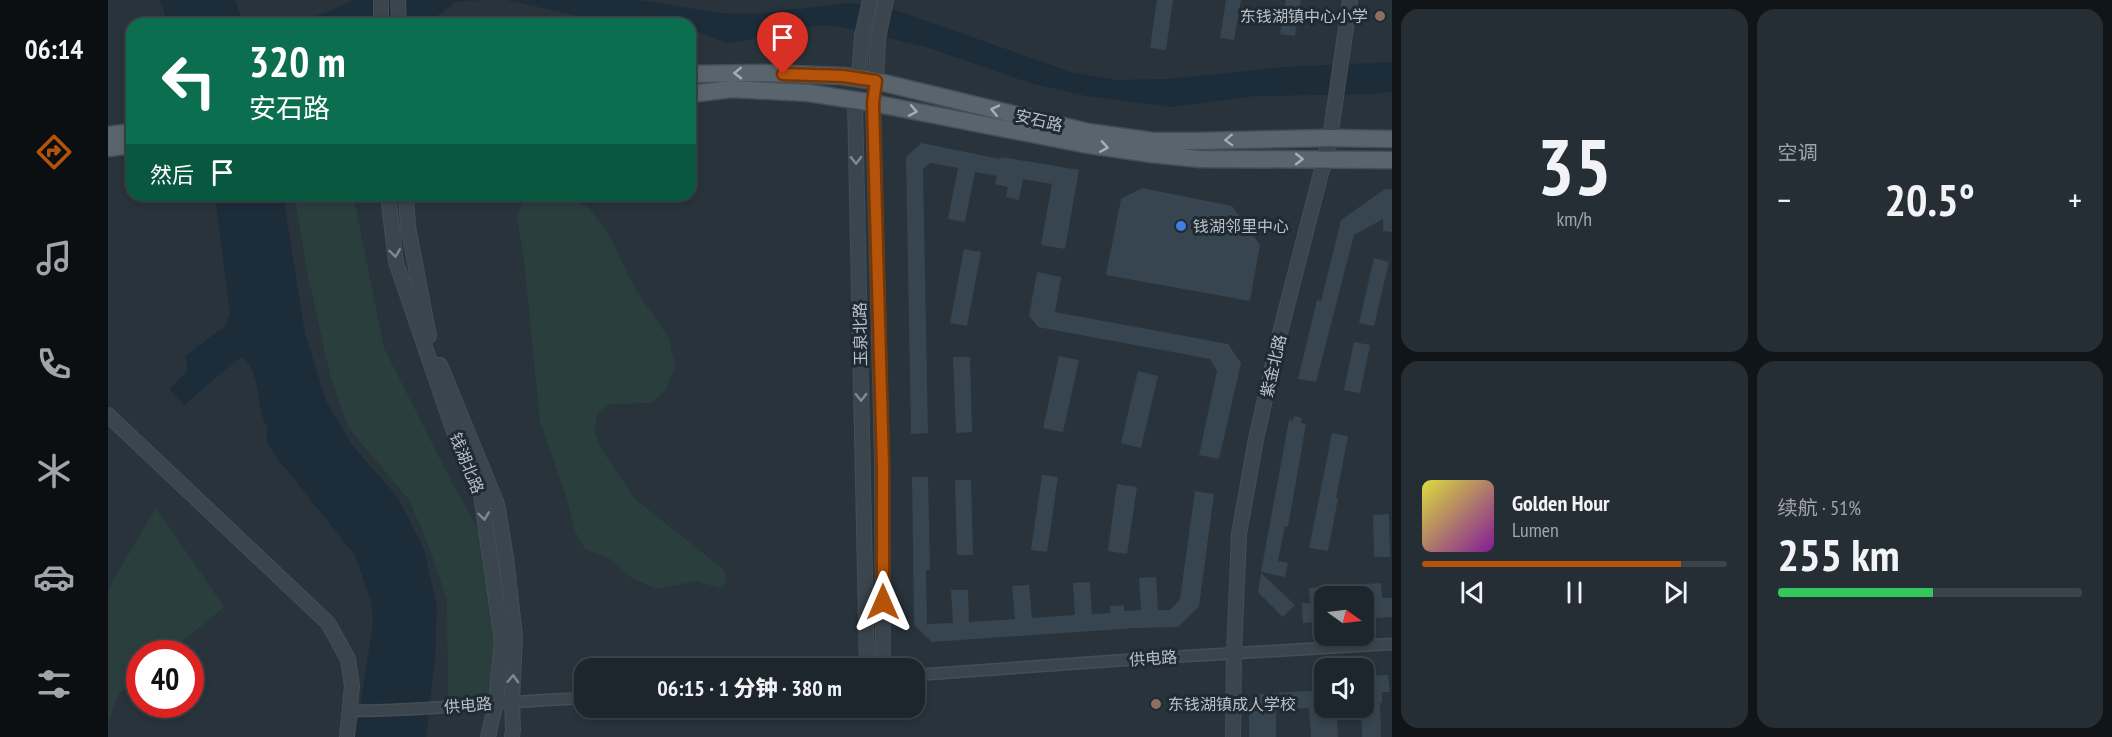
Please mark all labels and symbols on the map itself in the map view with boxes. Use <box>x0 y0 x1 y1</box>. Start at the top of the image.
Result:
place label: 东钱湖镇中心小学 <box>1240 6 1368 26</box>
marker: 东钱湖镇中心小学 <box>1373 9 1387 23</box>
pin <box>757 12 808 74</box>
one-way arrow <box>733 67 742 80</box>
one-way arrow <box>907 104 917 117</box>
one-way arrow <box>990 104 1000 117</box>
street label: 安石路 <box>1013 105 1065 135</box>
one-way arrow <box>1224 134 1233 147</box>
one-way arrow <box>1100 141 1109 153</box>
one-way arrow <box>1294 153 1303 165</box>
one-way arrow <box>850 156 862 165</box>
place label: 钱湖邻里中心 <box>1193 216 1289 236</box>
marker: 钱湖邻里中心 <box>1174 219 1188 233</box>
one-way arrow <box>389 248 401 258</box>
street label: 玉泉北路 <box>849 302 871 366</box>
street label: 紫金北路 <box>1256 333 1290 399</box>
one-way arrow <box>855 393 867 402</box>
street label: 钱湖北路 <box>446 430 488 496</box>
one-way arrow <box>478 512 490 521</box>
position arrow <box>851 570 915 634</box>
north arrow <box>1314 586 1374 646</box>
speed limit sign: 40 <box>126 640 204 718</box>
street label: 供电路 <box>1128 646 1178 670</box>
one-way arrow <box>507 674 520 683</box>
street label: 供电路 <box>443 693 493 717</box>
place label: 东钱湖镇成人学校 <box>1168 694 1296 714</box>
marker: 东钱湖镇成人学校 <box>1149 697 1163 711</box>

